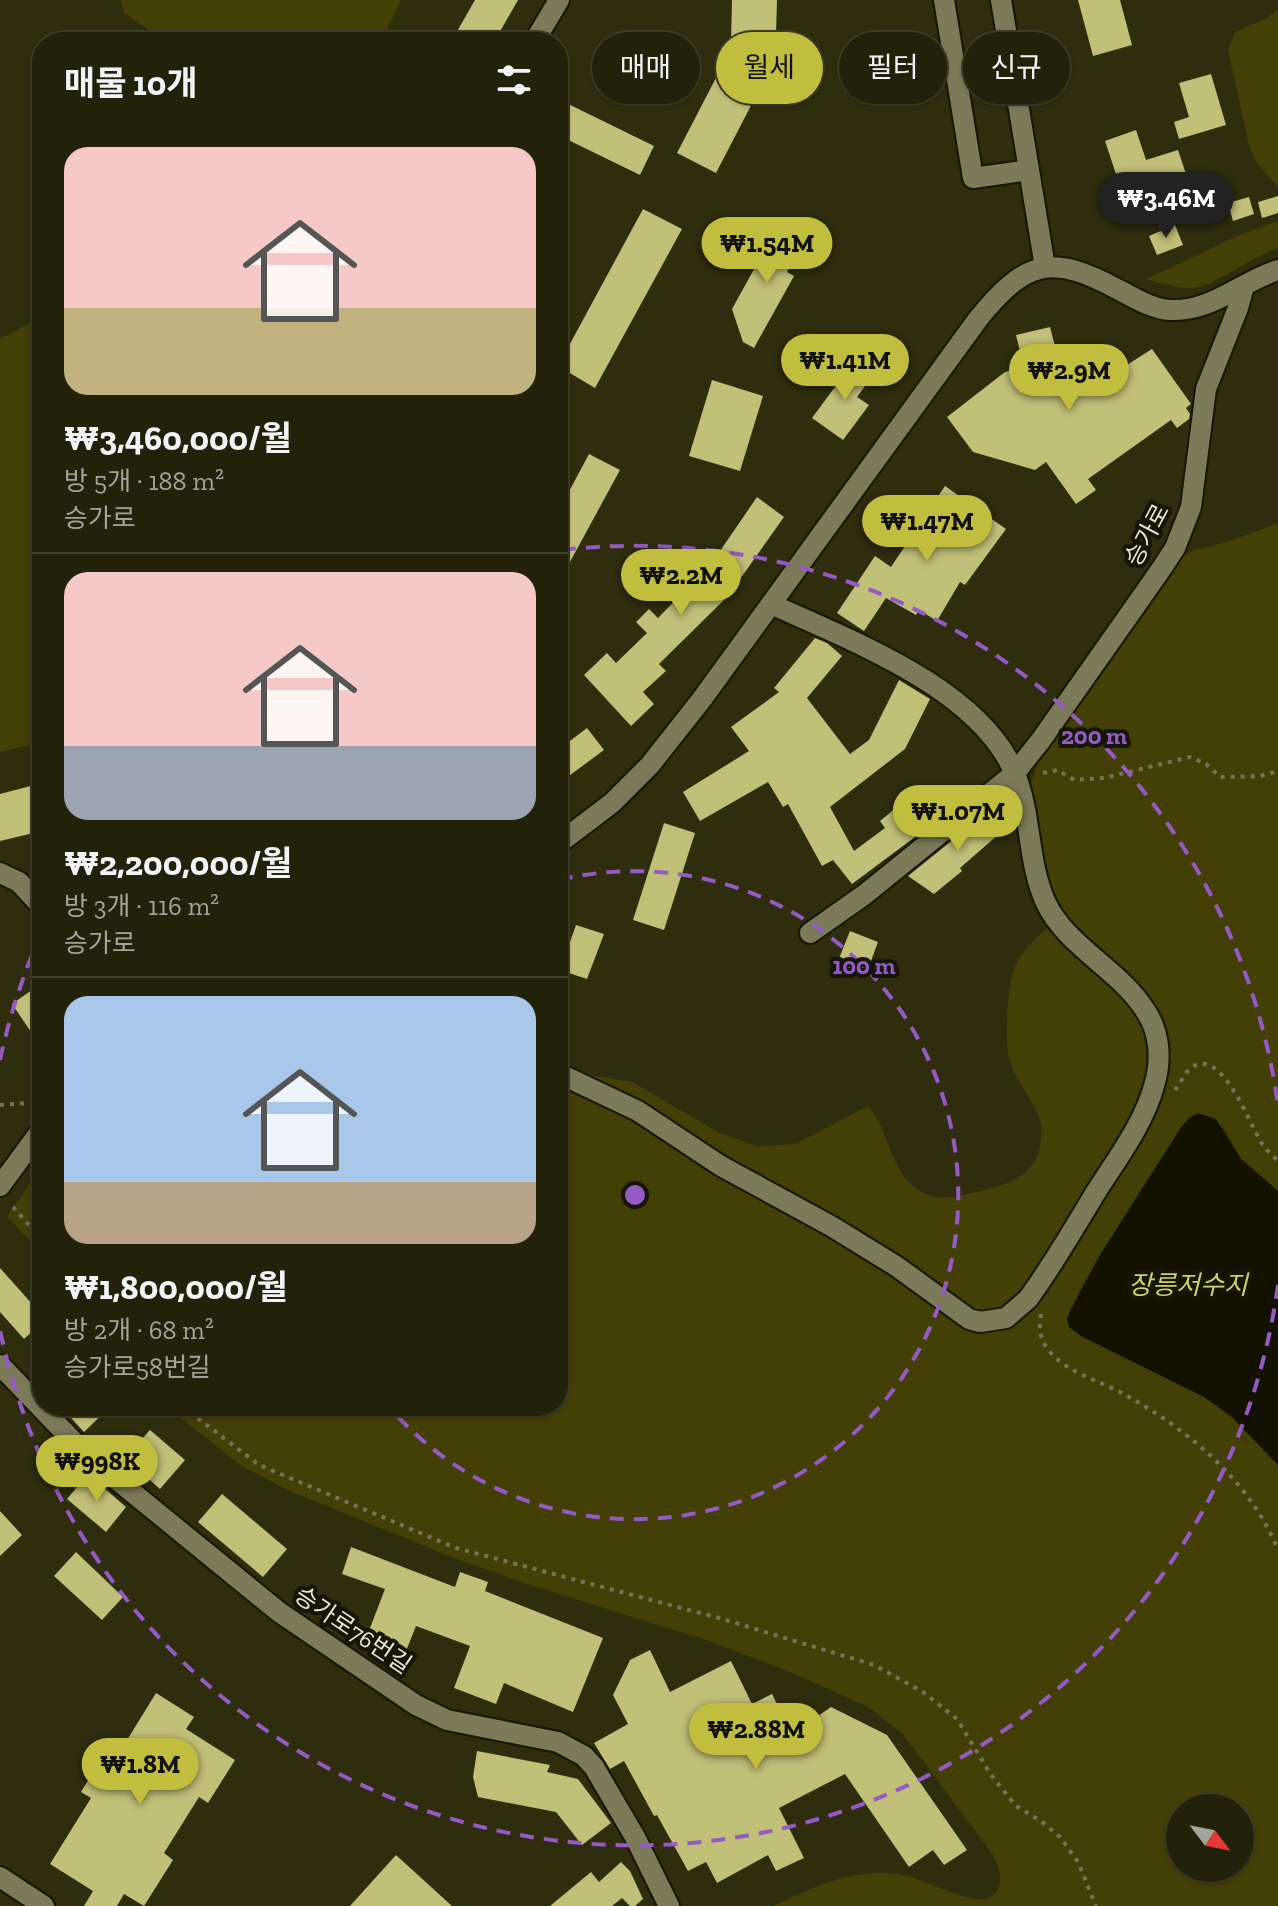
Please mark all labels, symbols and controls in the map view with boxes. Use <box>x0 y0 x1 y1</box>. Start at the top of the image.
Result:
chip: 매매 <box>592 32 700 104</box>
chip: 월세 <box>716 32 823 104</box>
chip: 필터 <box>839 32 947 104</box>
chip: 신규 <box>963 32 1070 104</box>
icon: filters <box>492 58 536 102</box>
text: 매물 10개 <box>64 63 198 104</box>
pin: ₩3.46M <box>1101 172 1231 240</box>
text: ₩3.46M <box>1117 182 1215 214</box>
icon: home <box>228 199 372 343</box>
pin: ₩1.54M <box>702 217 832 285</box>
text: ₩1.54M <box>719 227 815 259</box>
pin: ₩1.41M <box>780 334 910 402</box>
text: ₩1.41M <box>799 344 891 376</box>
pin: ₩2.9M <box>1013 344 1125 412</box>
text: ₩2.9M <box>1027 354 1111 386</box>
text: ₩3,460,000/월 <box>64 418 292 459</box>
text: 방 5개 · 188 m² <box>64 465 224 497</box>
pin: ₩1.47M <box>862 495 992 563</box>
street label: 승가로 <box>1118 499 1175 571</box>
text: 승가로 <box>64 502 136 534</box>
text: ₩1.47M <box>880 505 974 537</box>
pin: ₩2.2M <box>625 549 737 617</box>
text: ₩2.2M <box>639 559 723 591</box>
icon: home <box>228 624 372 768</box>
text: 200 m <box>1061 721 1127 750</box>
pin: ₩1.07M <box>893 785 1023 853</box>
text: ₩1.07M <box>911 795 1005 827</box>
text: ₩2,200,000/월 <box>64 843 292 884</box>
text: 방 3개 · 116 m² <box>64 890 219 922</box>
text: 승가로 <box>64 927 136 959</box>
text: 100 m <box>833 951 895 980</box>
icon: home <box>228 1048 372 1192</box>
centre of rings <box>621 1181 649 1209</box>
text: ₩1,800,000/월 <box>64 1267 288 1308</box>
water label: 장릉저수지 <box>1128 1269 1250 1301</box>
text: 방 2개 · 68 m² <box>64 1314 214 1346</box>
text: 승가로58번길 <box>64 1351 211 1383</box>
pin: ₩998K <box>41 1435 153 1503</box>
text: ₩998K <box>54 1445 140 1477</box>
street label: 승가로76번길 <box>289 1580 417 1679</box>
pin: ₩2.88M <box>691 1703 821 1771</box>
text: ₩2.88M <box>707 1713 805 1745</box>
pin: ₩1.8M <box>84 1738 196 1806</box>
text: ₩1.8M <box>100 1748 180 1780</box>
north arrow <box>1166 1794 1254 1882</box>
map controls <box>1166 1794 1254 1882</box>

